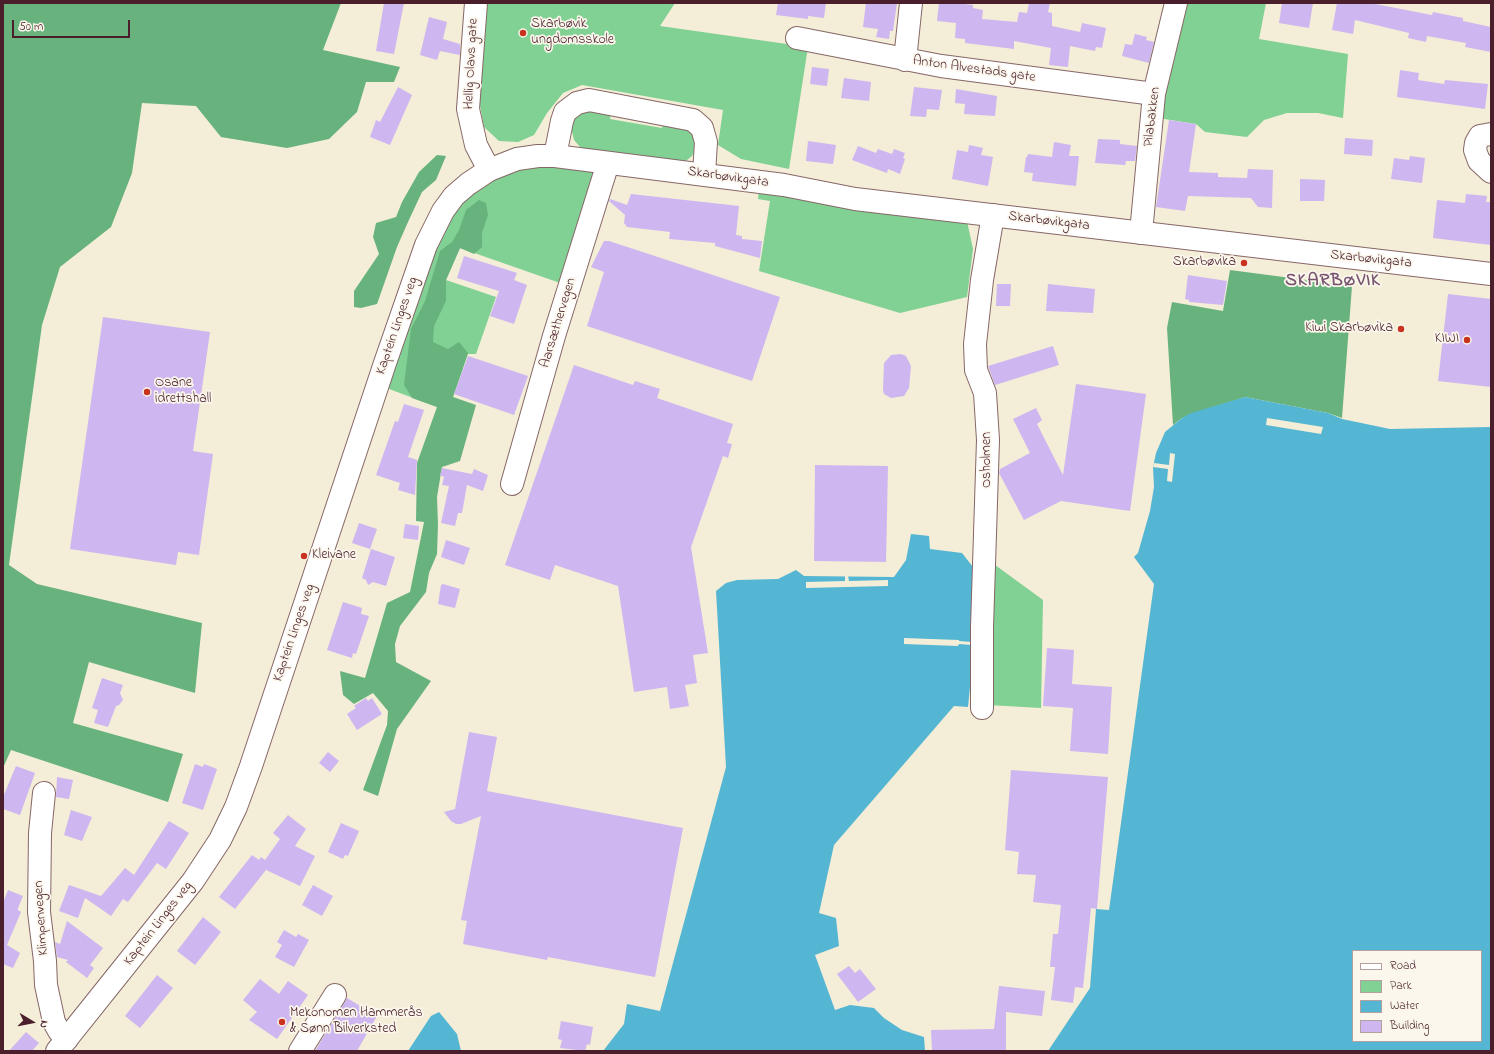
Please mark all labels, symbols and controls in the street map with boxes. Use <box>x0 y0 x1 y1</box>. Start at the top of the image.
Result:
scale bar <box>14 12 132 38</box>
place label: Skarbøvik ungdomsskole <box>531 17 614 50</box>
text: 50 m <box>19 18 43 36</box>
street label: Hellig Olavs gate <box>461 18 483 110</box>
marker: Skarbøvik ungdomsskole <box>518 28 528 38</box>
street label: Anton Alvestads gate <box>912 53 1036 87</box>
street label: Pilabakken <box>1141 86 1165 148</box>
street label: Skarbøvikgata <box>686 164 770 192</box>
street label: Skarbøvikgata <box>1007 209 1091 235</box>
street label: Skarbøvikgata <box>1329 247 1413 273</box>
place label: Skarbøvika <box>1173 255 1236 271</box>
marker: Skarbøvika <box>1239 258 1249 268</box>
district label: SKARBØVIK <box>1285 271 1381 293</box>
street label: Kaptein Linges veg <box>373 275 423 377</box>
street label: Aarsæthervegen <box>537 276 581 370</box>
place label: Kiwi Skarbøvika <box>1305 321 1393 337</box>
marker: Kiwi Skarbøvika <box>1396 324 1406 334</box>
place label: KIWI <box>1435 332 1459 348</box>
marker: KIWI <box>1462 335 1472 345</box>
place label: Osane idrettshall <box>155 376 211 408</box>
marker: Osane idrettshall <box>142 387 152 397</box>
street label: Osholmen <box>980 432 996 488</box>
place label: Kleivane <box>312 548 356 564</box>
marker: Kleivane <box>299 551 309 561</box>
street label: Kaptein Linges veg <box>270 582 320 684</box>
street label: Kaptein Linges veg <box>121 879 197 969</box>
street label: Klimpenvegen <box>31 880 53 956</box>
legend <box>1352 950 1482 1042</box>
text: Road <box>1390 957 1416 975</box>
text: Park <box>1390 977 1412 995</box>
text: Water <box>1390 997 1419 1015</box>
north arrow <box>12 1002 52 1042</box>
place label: Mekonomen Hammerås & Sønn Bilverksted <box>290 1006 423 1038</box>
marker: Mekonomen Hammerås & Sønn Bilverksted <box>277 1017 287 1027</box>
text: Building <box>1390 1017 1429 1035</box>
text: N <box>35 1019 52 1029</box>

